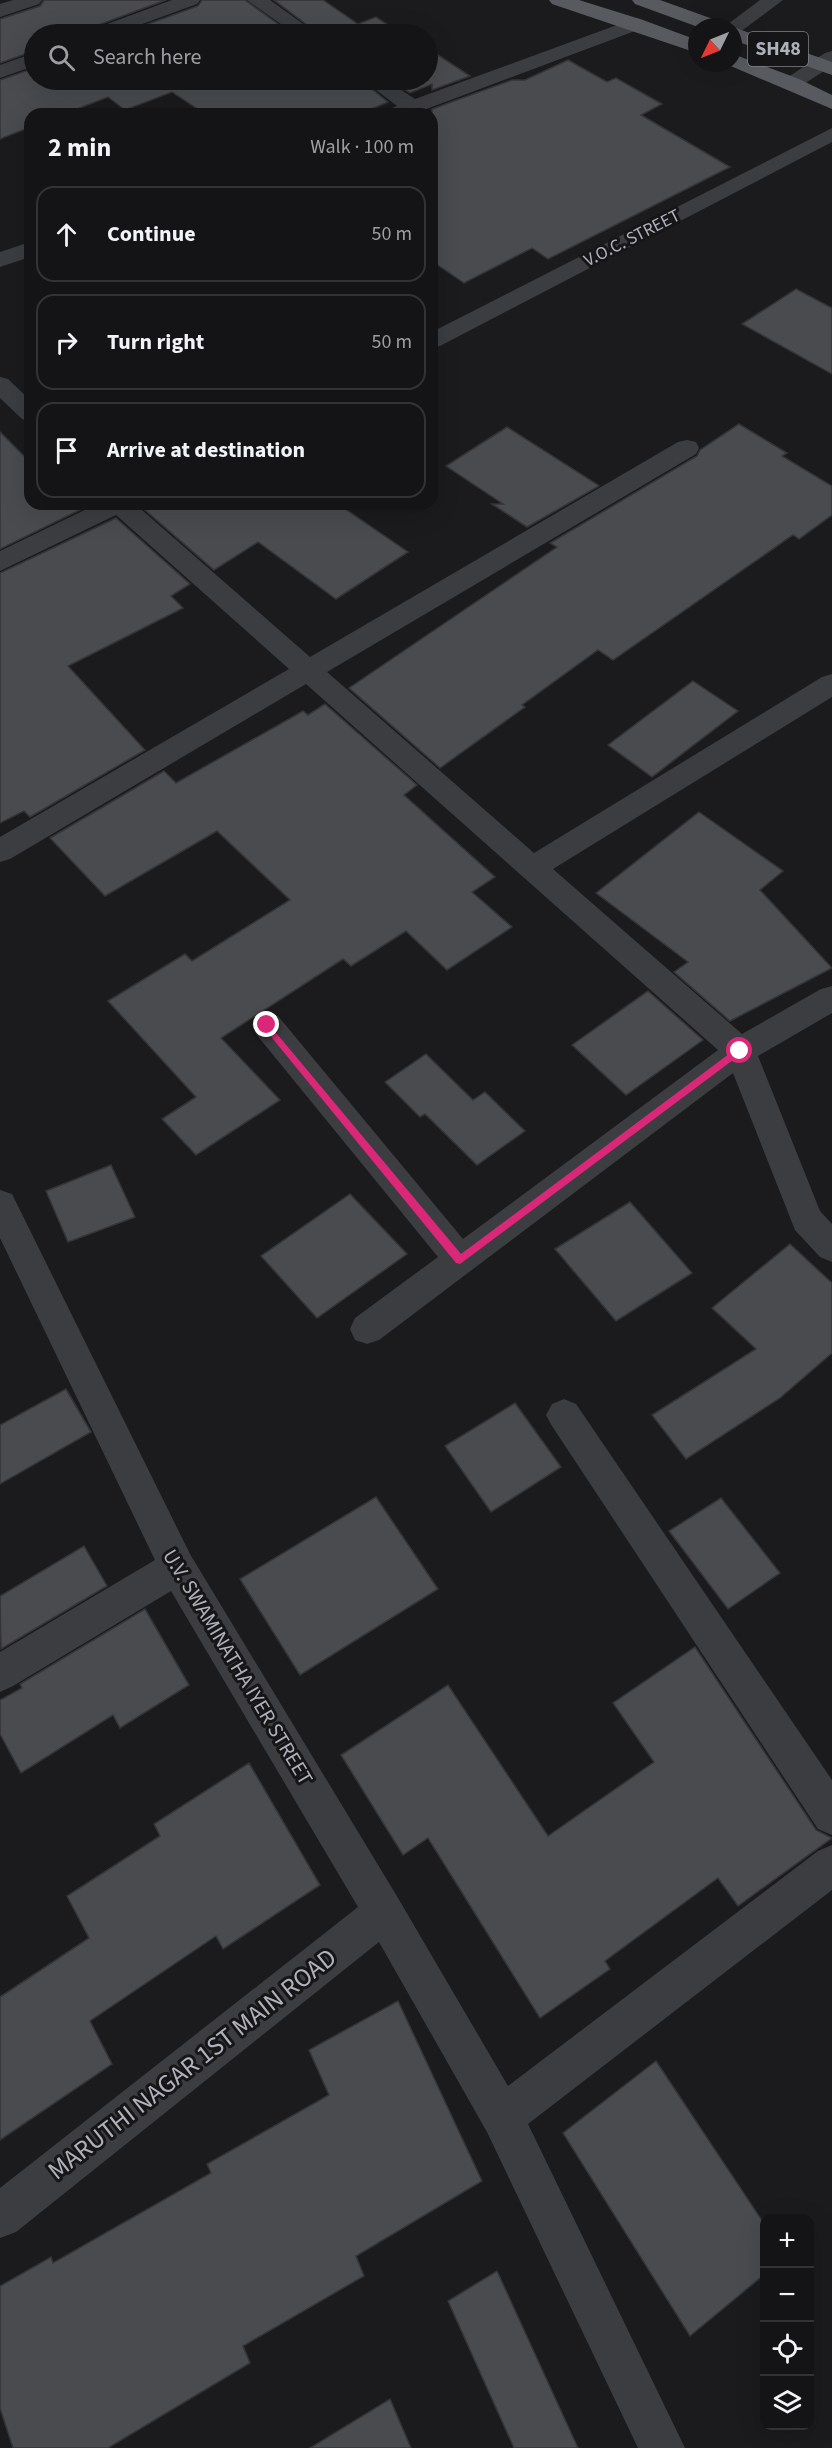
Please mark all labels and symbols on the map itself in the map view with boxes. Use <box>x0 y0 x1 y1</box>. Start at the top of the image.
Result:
north arrow <box>688 18 742 72</box>
road number: SH48 <box>748 32 808 66</box>
street label: V.O.C. STREET <box>579 203 685 273</box>
route end <box>253 1011 279 1037</box>
route start <box>726 1037 752 1063</box>
street label: U.V. SWAMINATHA IYER STREET <box>156 1543 320 1791</box>
street label: MARUTHI NAGAR 1ST MAIN ROAD <box>40 1939 344 2189</box>

